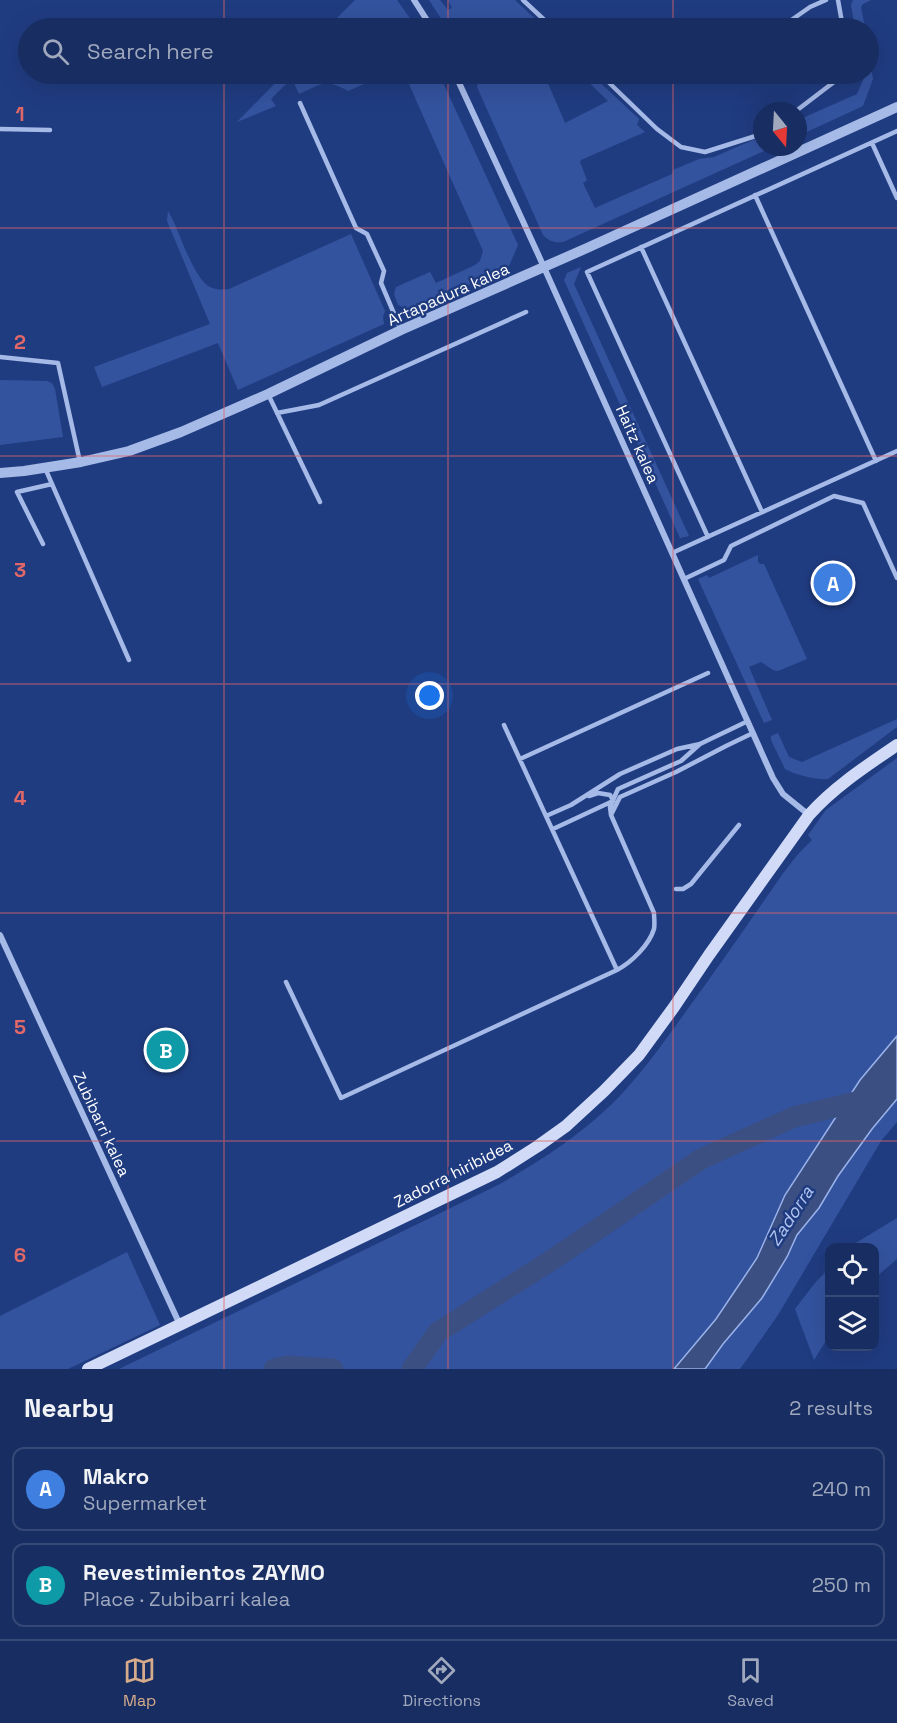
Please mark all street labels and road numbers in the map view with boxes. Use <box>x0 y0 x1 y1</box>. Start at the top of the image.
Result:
street label: Artapadura kalea <box>384 258 512 331</box>
street label: Haitz kalea <box>611 402 664 487</box>
street label: Zubibarri kalea <box>68 1069 135 1180</box>
street label: Zadorra hiribidea <box>390 1134 516 1212</box>

